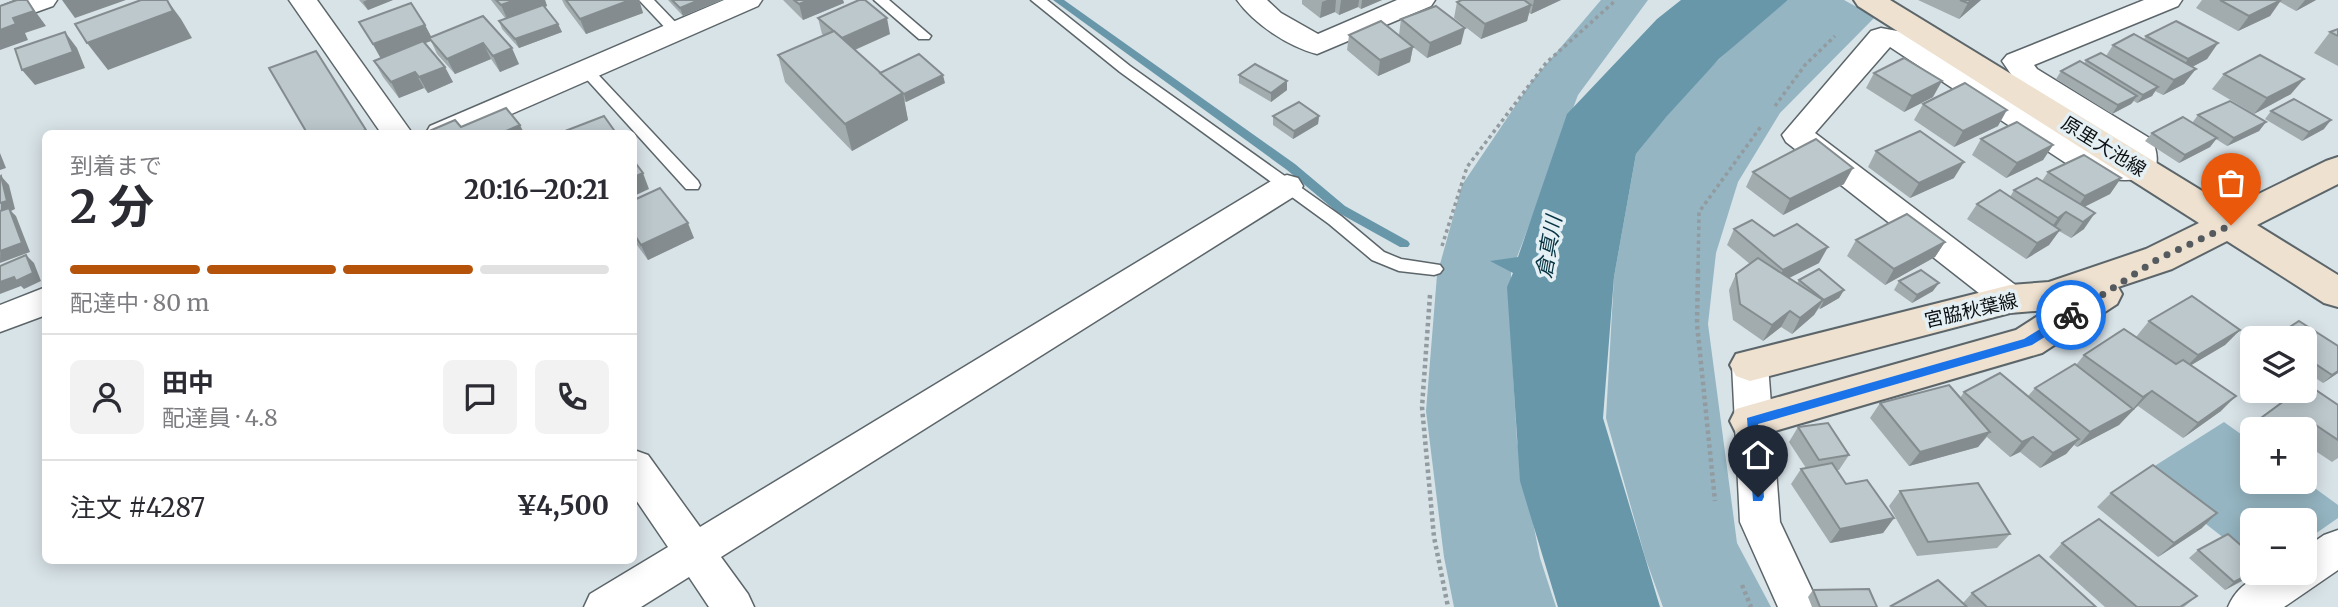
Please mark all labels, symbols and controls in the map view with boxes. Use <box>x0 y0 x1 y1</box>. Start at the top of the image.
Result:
street label: 原里大池線 <box>2057 111 2151 181</box>
text: 到着まで <box>70 151 162 180</box>
pin <box>2201 153 2261 225</box>
icon: bag <box>2212 164 2250 202</box>
text: 20:16–20:21 <box>464 173 609 206</box>
text: 2 分 <box>70 178 154 236</box>
water label: 倉真川 <box>1530 212 1568 280</box>
courier <box>2036 280 2106 350</box>
text: 配達中 · 80 m <box>70 288 209 317</box>
street label: 宮脇秋葉線 <box>1922 288 2020 332</box>
icon: bike <box>2052 296 2090 334</box>
map controls <box>2240 326 2317 585</box>
button: layers <box>2240 326 2317 403</box>
button: person <box>70 360 144 434</box>
button: chat <box>443 360 517 434</box>
button: phone <box>535 360 609 434</box>
text: 田中 <box>162 366 214 399</box>
text: 配達員 · 4.8 <box>162 403 278 432</box>
button: + <box>2240 417 2317 494</box>
pin <box>1728 425 1788 497</box>
icon: home <box>1739 436 1777 474</box>
text: ¥4,500 <box>516 489 609 522</box>
text: 注文 #4287 <box>70 491 205 524</box>
button: − <box>2240 508 2317 585</box>

